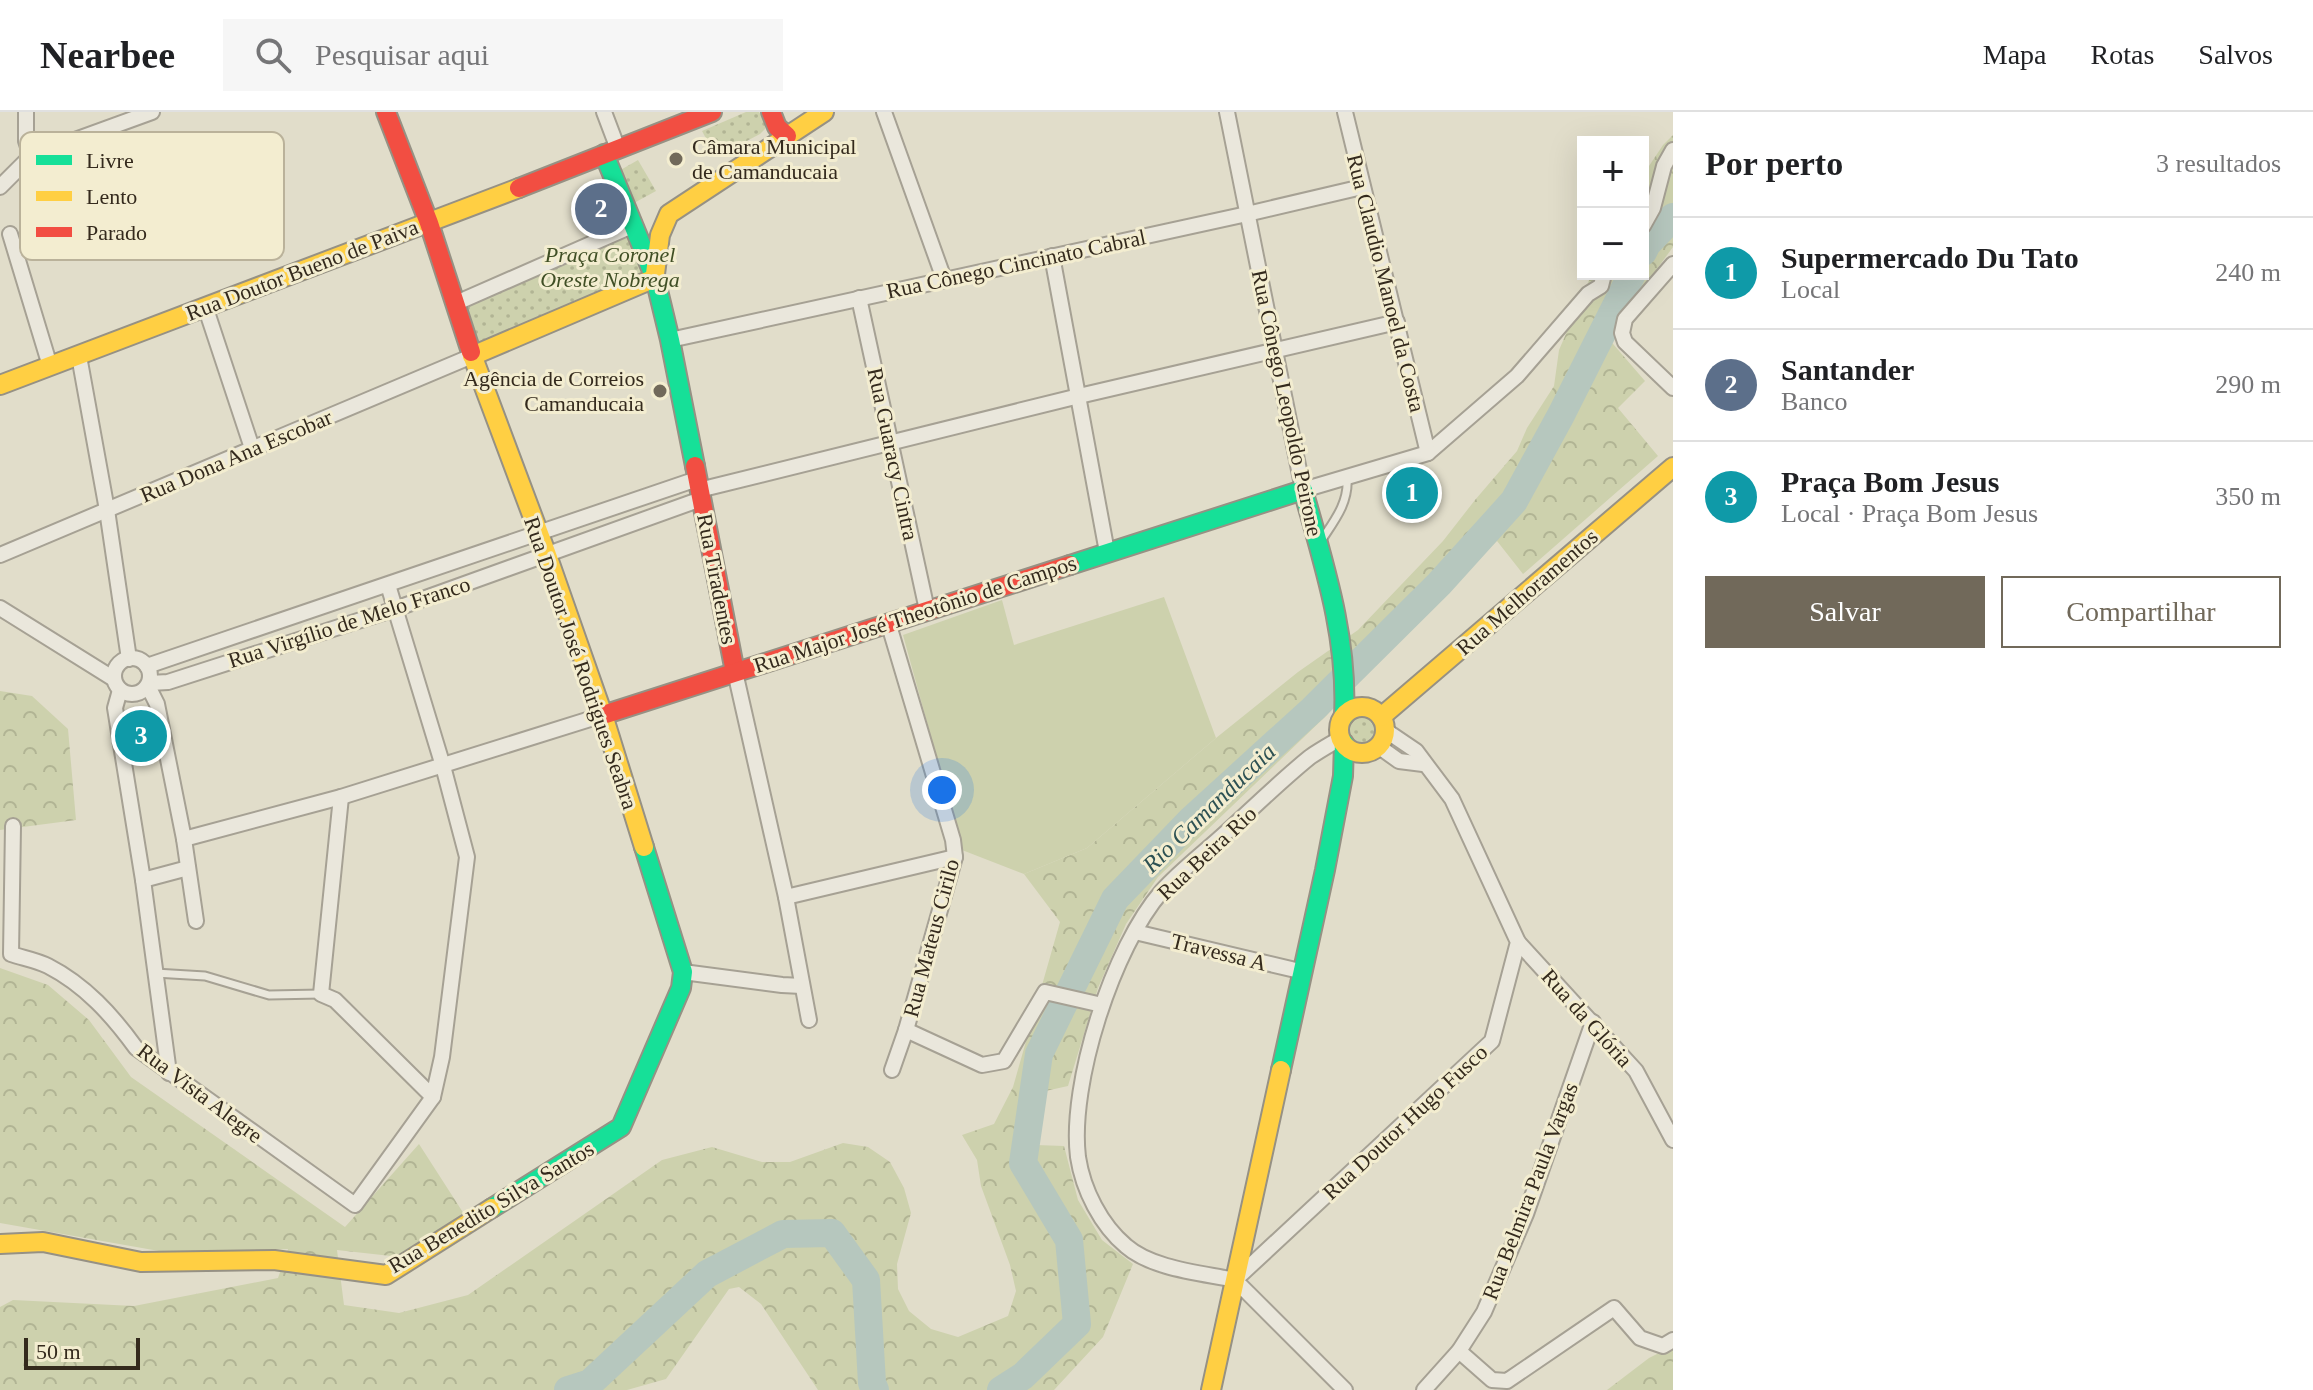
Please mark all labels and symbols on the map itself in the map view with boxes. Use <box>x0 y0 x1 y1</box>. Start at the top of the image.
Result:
legend <box>20 132 284 260</box>
place label: Câmara Municipal de Camanducaia <box>692 134 856 184</box>
text: Livre <box>86 148 134 173</box>
marker: Câmara Municipal de Camanducaia <box>667 150 685 168</box>
street label: Rua Claudio Manoel da Costa <box>1342 151 1430 415</box>
pin: 2 <box>575 179 627 239</box>
text: Lento <box>86 184 137 209</box>
street label: Rua Doutor Bueno de Paiva <box>182 214 422 326</box>
text: Parado <box>86 220 147 245</box>
street label: Rua Cônego Cincinato Cabral <box>884 224 1148 304</box>
park label: Praça Coronel Oreste Nobrega <box>540 242 680 292</box>
street label: Rua Cônego Leopoldo Peirone <box>1247 267 1327 539</box>
street label: Rua Guaracy Cintra <box>862 365 924 543</box>
place label: Agência de Correios Camanducaia <box>463 366 644 416</box>
marker: Agência de Correios Camanducaia <box>651 382 669 400</box>
street label: Rua Dona Ana Escobar <box>136 404 336 508</box>
pin: 1 <box>1386 463 1438 523</box>
street label: Rua Tiradentes <box>692 512 742 646</box>
street label: Rua Doutor José Rodrigues Seabra <box>519 513 643 813</box>
street label: Rua Melhoramentos <box>1451 524 1603 660</box>
street label: Rua Major José Theotônio de Campos <box>751 550 1079 678</box>
street label: Rua Virgílio de Melo Franco <box>225 571 473 673</box>
pin: 3 <box>115 706 167 766</box>
water label: Rio Camanducaia <box>1137 738 1281 878</box>
your location <box>922 770 962 810</box>
street label: Rua Beira Rio <box>1152 801 1262 905</box>
street label: Rua Mateus Cirilo <box>898 856 964 1020</box>
street label: Travessa A <box>1169 928 1269 976</box>
street label: Rua da Glória <box>1536 964 1638 1072</box>
street label: Rua Vista Alegre <box>133 1038 267 1148</box>
street label: Rua Doutor Hugo Fusco <box>1318 1039 1492 1205</box>
street label: Rua Belmira Paula Vargas <box>1477 1079 1583 1303</box>
street label: Rua Benedito Silva Santos <box>384 1136 598 1278</box>
scale bar <box>24 1334 140 1370</box>

